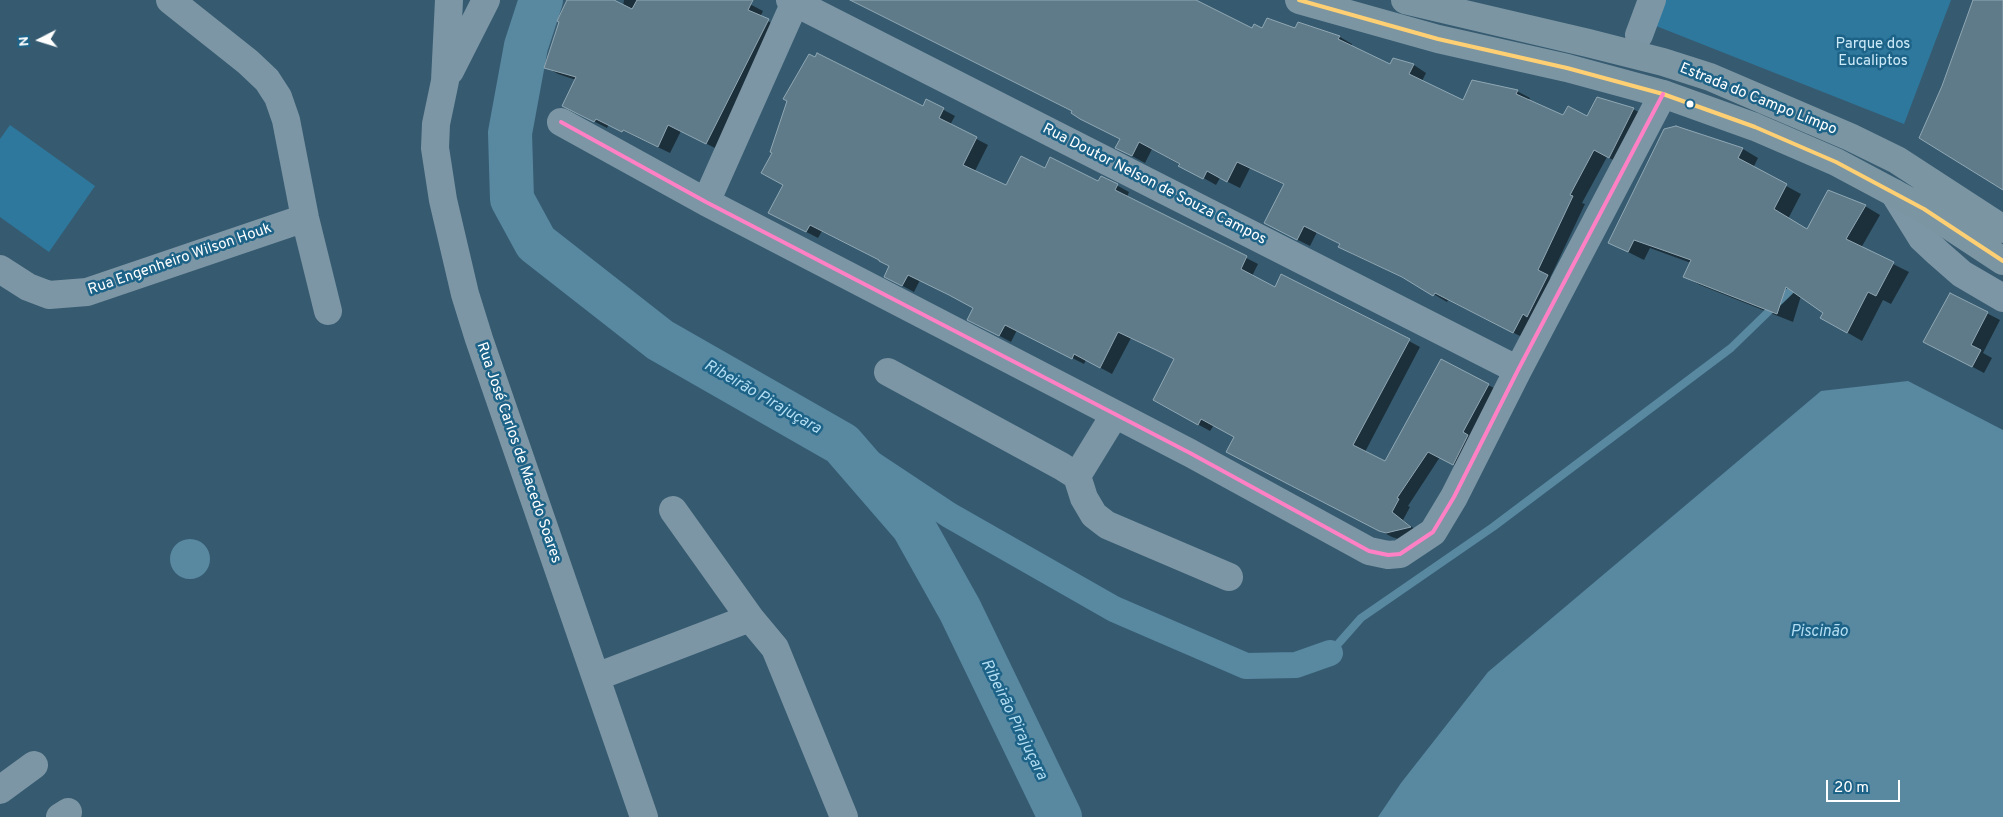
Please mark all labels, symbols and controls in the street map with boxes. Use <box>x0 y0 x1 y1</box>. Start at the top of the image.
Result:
north arrow <box>15 15 65 65</box>
text: N <box>16 36 33 47</box>
park label: Parque dos Eucaliptos <box>1836 36 1910 71</box>
street label: Estrada do Campo Limpo <box>1677 60 1839 140</box>
unlabelled marker <box>1685 99 1695 109</box>
street label: Rua Doutor Nelson de Souza Campos <box>1039 121 1269 249</box>
street label: Rua Engenheiro Wilson Houk <box>86 220 274 300</box>
street label: Rua José Carlos de Macedo Soares <box>472 340 564 566</box>
water label: Ribeirão Pirajuçara <box>700 357 824 439</box>
water label: Piscinão <box>1790 623 1848 643</box>
water label: Ribeirão Pirajuçara <box>975 657 1051 783</box>
scale bar <box>1828 770 1902 802</box>
text: 20 m <box>1834 779 1869 798</box>

